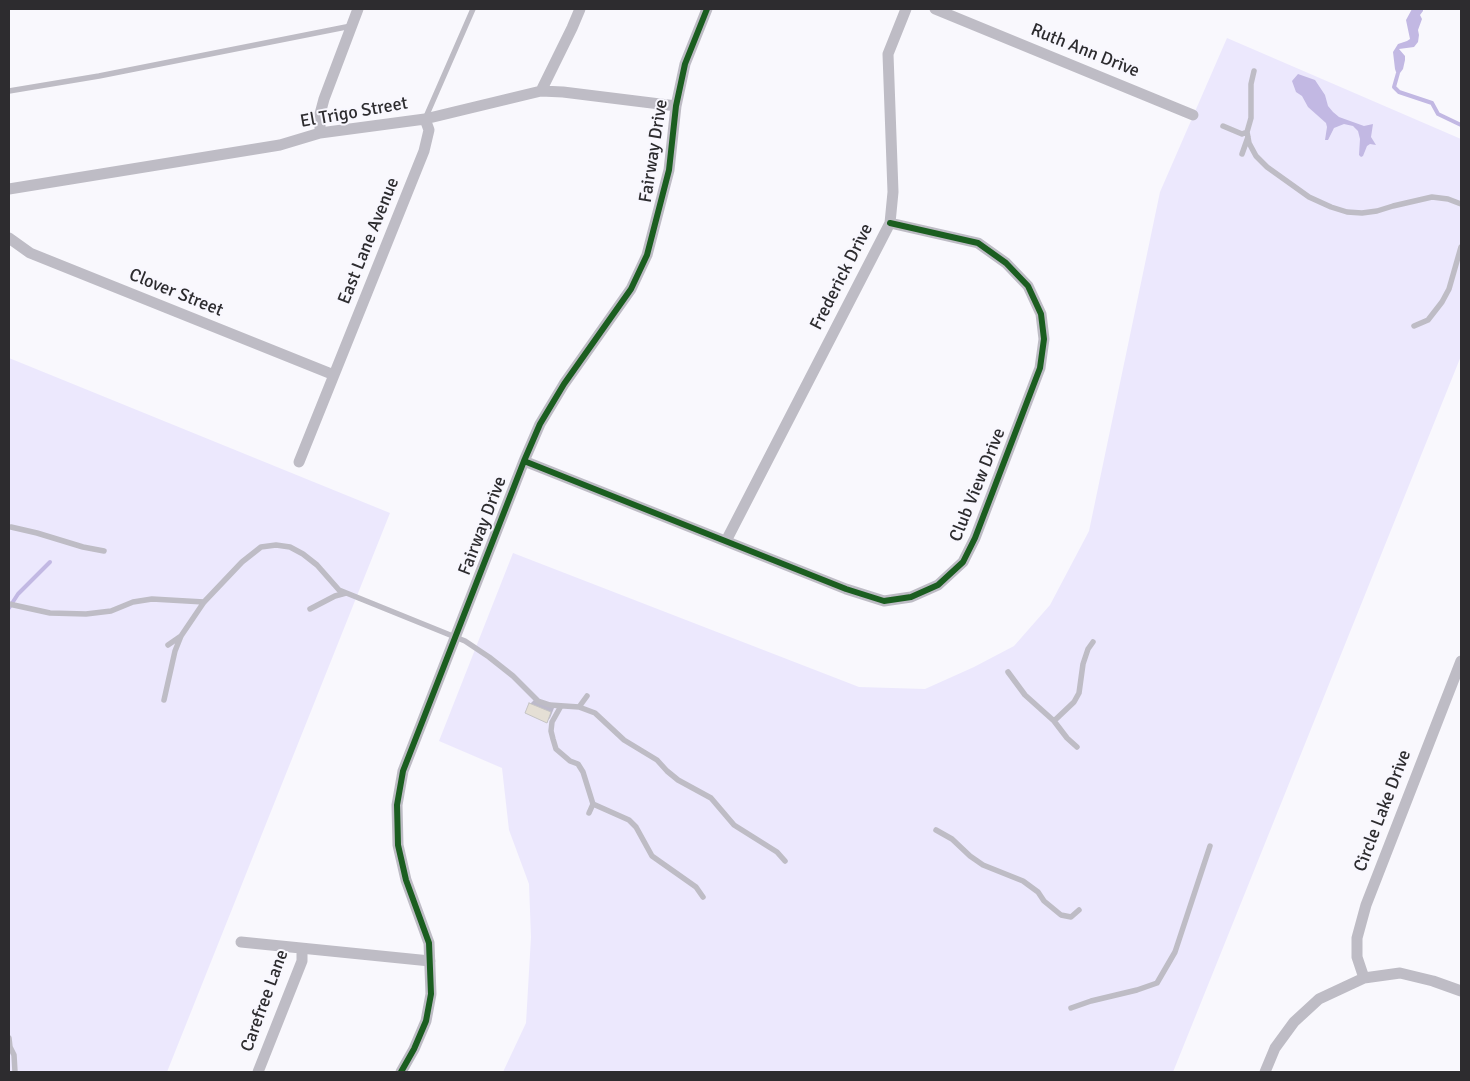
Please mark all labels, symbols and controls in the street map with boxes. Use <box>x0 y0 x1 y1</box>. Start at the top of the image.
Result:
street label: Ruth Ann Drive <box>1028 19 1142 83</box>
street label: El Trigo Street <box>298 93 410 133</box>
street label: Fairway Drive <box>635 98 673 204</box>
street label: East Lane Avenue <box>334 174 404 308</box>
street label: Frederick Drive <box>806 220 878 334</box>
street label: Clover Street <box>126 264 226 322</box>
street label: Club View Drive <box>945 425 1011 545</box>
street label: Fairway Drive <box>454 473 512 579</box>
street label: Circle Lake Drive <box>1350 747 1416 875</box>
street label: Carefree Lane <box>237 947 293 1055</box>

